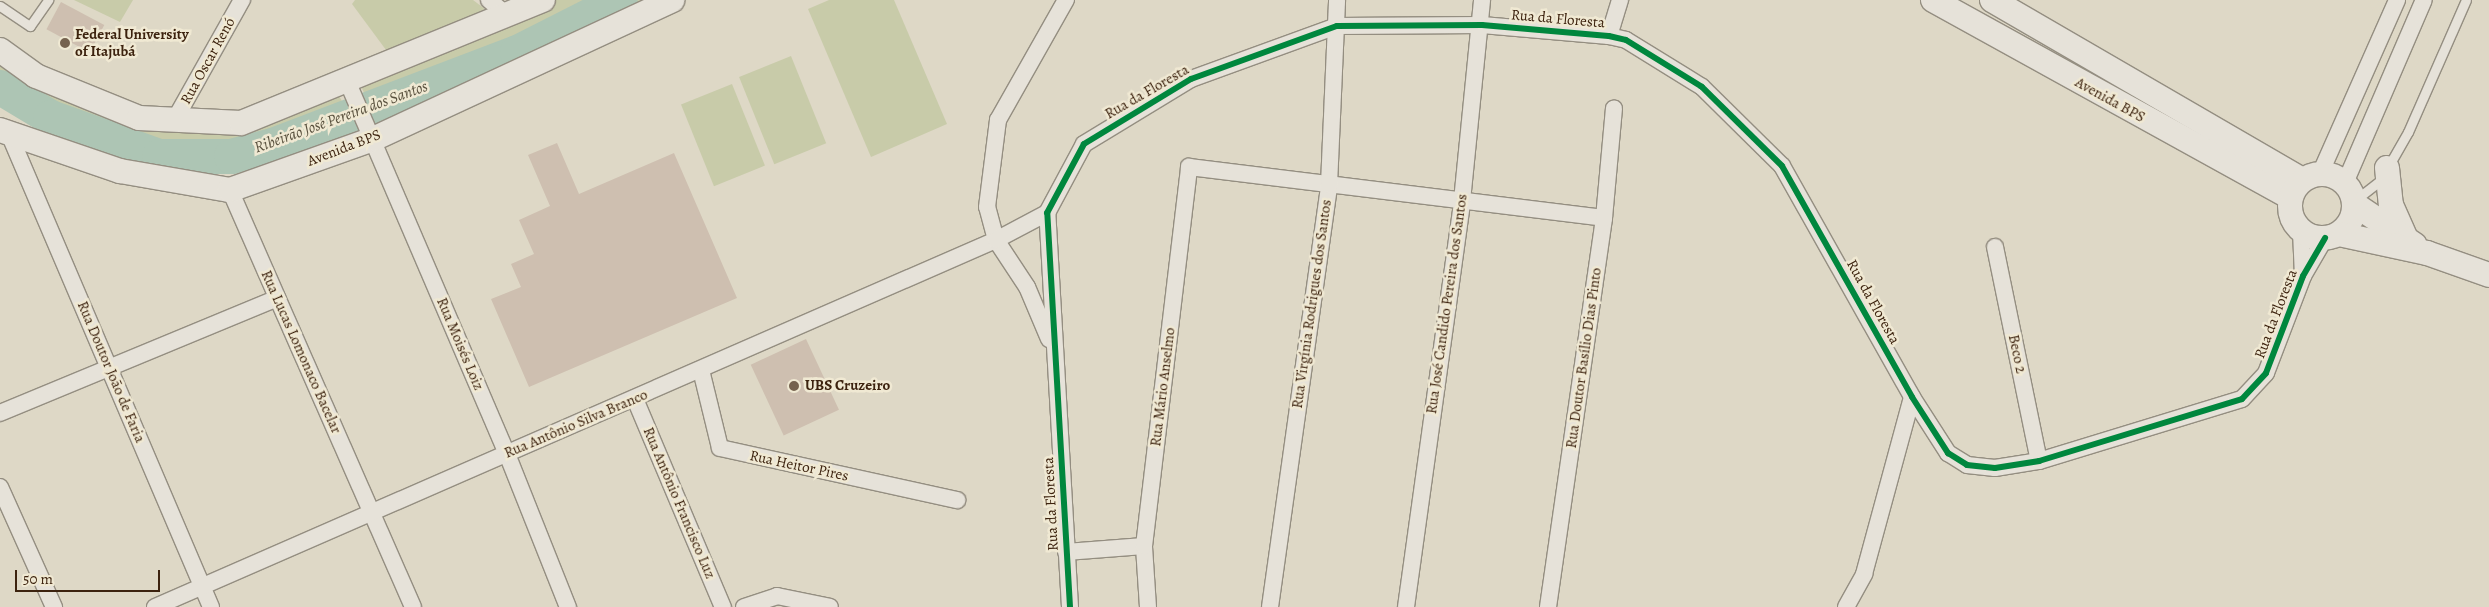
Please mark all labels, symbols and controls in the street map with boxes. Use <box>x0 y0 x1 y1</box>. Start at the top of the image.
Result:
street label: Rua da Floresta <box>1510 6 1606 32</box>
street label: Rua Oscar Renó <box>177 15 239 107</box>
place label: Federal University of Itajubá <box>75 25 189 60</box>
marker: Federal University of Itajubá <box>59 37 71 49</box>
street label: Rua da Floresta <box>1102 61 1192 123</box>
street label: Avenida BPS <box>2072 73 2148 127</box>
water label: Ribeirão José Pereira dos Santos <box>252 77 430 157</box>
street label: Avenida BPS <box>305 126 383 170</box>
street label: Rua José Candido Pereira dos Santos <box>1423 193 1471 415</box>
street label: Rua Virgínia Rodrigues dos Santos <box>1288 198 1336 410</box>
street label: Rua da Floresta <box>1842 257 1904 347</box>
street label: Rua Doutor Basílio Dias Pinto <box>1562 266 1606 450</box>
street label: Rua da Floresta <box>2251 267 2301 361</box>
street label: Rua Lucas Lomonaco Bacelar <box>257 268 345 436</box>
street label: Rua Moisés Loiz <box>432 295 488 393</box>
street label: Rua Doutor João de Faria <box>73 299 149 445</box>
street label: Rua Mário Anselmo <box>1147 326 1179 448</box>
street label: Beco 2 <box>2004 333 2030 375</box>
place label: UBS Cruzeiro <box>805 377 890 395</box>
marker: UBS Cruzeiro <box>787 379 801 393</box>
street label: Rua Antônio Silva Branco <box>502 386 650 462</box>
street label: Rua Antônio Francisco Luz <box>639 425 719 581</box>
street label: Rua Heitor Pires <box>748 447 850 485</box>
street label: Rua da Floresta <box>1040 457 1062 551</box>
scale bar <box>18 560 162 592</box>
text: 50 m <box>23 569 53 589</box>

